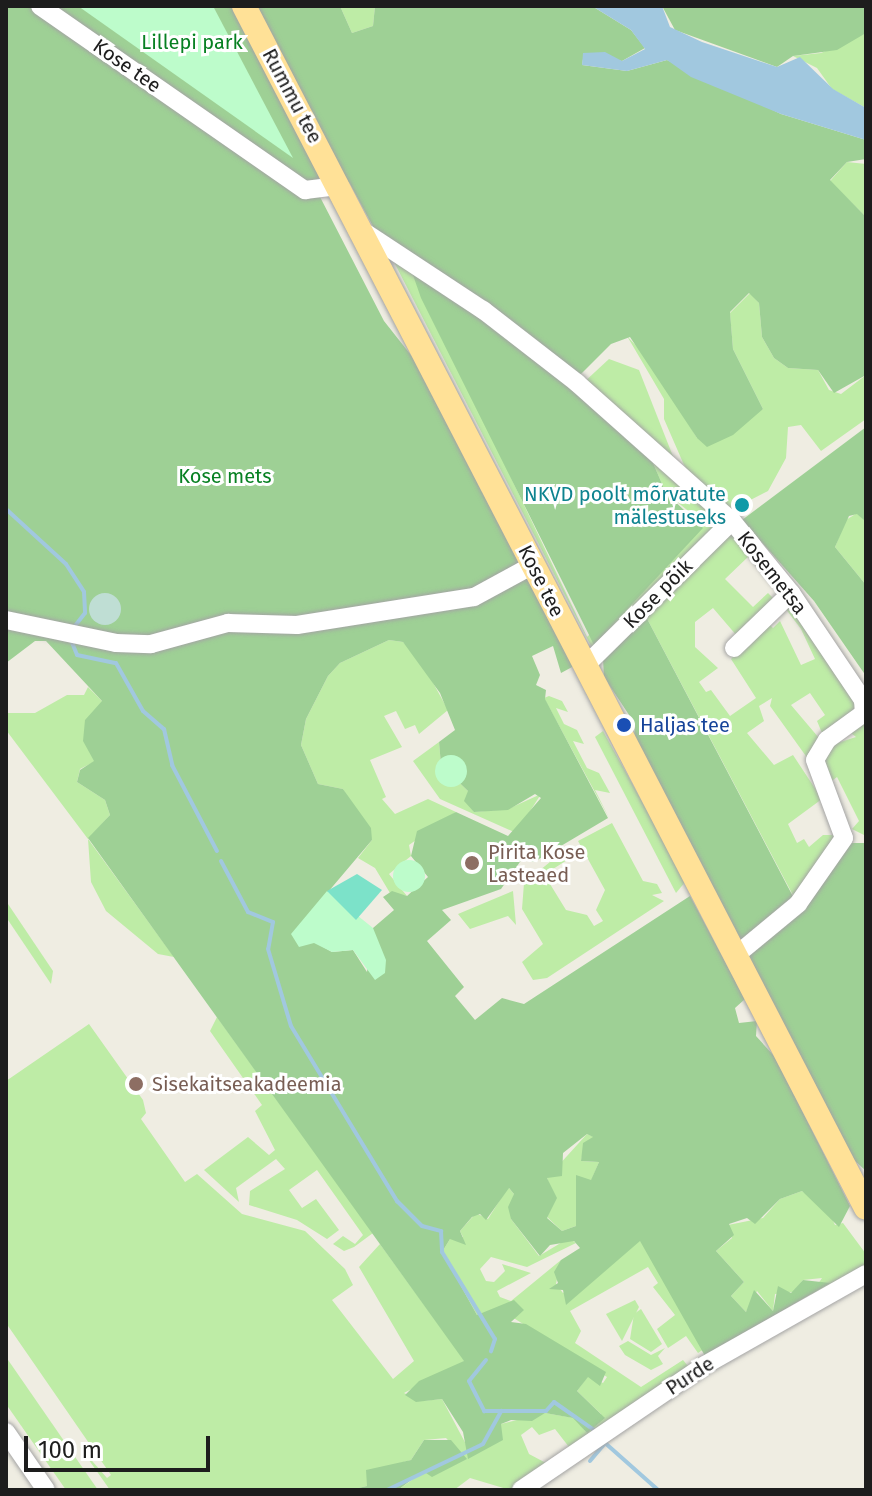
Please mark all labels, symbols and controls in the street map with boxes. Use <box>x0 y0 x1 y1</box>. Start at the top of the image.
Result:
park label: Lillepi park <box>141 30 243 54</box>
street label: Kose tee <box>88 34 166 98</box>
street label: Rummu tee <box>257 45 327 147</box>
park label: Kose mets <box>178 464 272 488</box>
place label: NKVD poolt mõrvatute mälestuseks <box>524 482 726 529</box>
marker: NKVD poolt mõrvatute mälestuseks <box>733 496 751 514</box>
street label: Kosemetsa <box>732 527 812 619</box>
street label: Kose tee <box>513 541 569 621</box>
street label: Kose põik <box>618 554 698 634</box>
place label: Haljas tee <box>640 713 730 737</box>
marker: Haljas tee <box>615 716 633 734</box>
place label: Pirita Kose Lasteaed <box>488 840 585 887</box>
marker: Pirita Kose Lasteaed <box>463 854 481 872</box>
place label: Sisekaitseakadeemia <box>152 1072 342 1096</box>
marker: Sisekaitseakadeemia <box>127 1075 145 1093</box>
street label: Purde <box>661 1352 719 1400</box>
scale bar <box>28 1420 214 1470</box>
text: 100 m <box>38 1436 102 1464</box>

